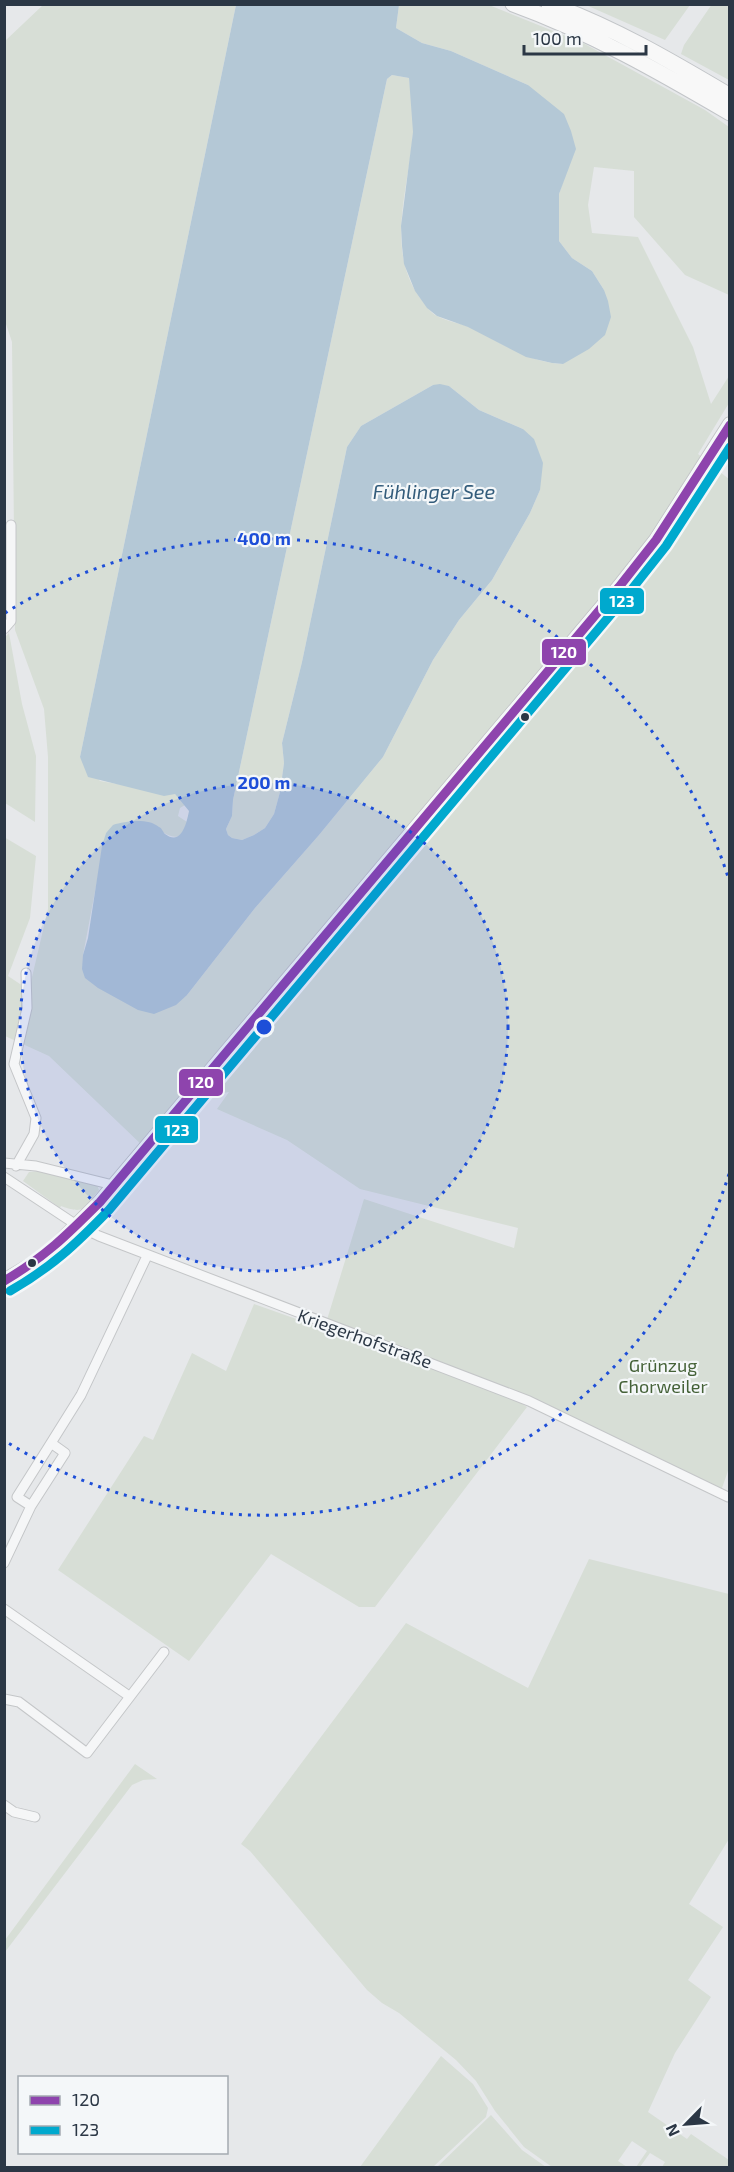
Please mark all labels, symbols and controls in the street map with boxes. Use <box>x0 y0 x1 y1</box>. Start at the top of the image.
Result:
scale bar <box>524 18 646 56</box>
text: 100 m <box>533 27 582 49</box>
water label: Fühlinger See <box>373 479 496 503</box>
text: 400 m <box>237 527 291 549</box>
line badge: 123 <box>599 587 645 615</box>
text: 123 <box>609 591 635 610</box>
line badge: 120 <box>541 638 587 666</box>
text: 120 <box>551 642 577 661</box>
unlabelled marker <box>519 711 531 723</box>
text: 200 m <box>238 771 290 793</box>
centre of rings <box>254 1017 274 1037</box>
line badge: 120 <box>178 1068 224 1097</box>
text: 120 <box>188 1072 214 1091</box>
line badge: 123 <box>154 1115 199 1144</box>
text: 123 <box>164 1120 190 1139</box>
unlabelled marker <box>26 1257 38 1269</box>
street label: Kriegerhofstraße <box>295 1304 435 1372</box>
park label: Grünzug Chorweiler <box>618 1354 708 1397</box>
legend <box>18 2076 228 2154</box>
text: 120 <box>72 2088 100 2110</box>
north arrow <box>656 2094 716 2154</box>
text: 123 <box>72 2118 99 2140</box>
text: N <box>661 2121 683 2140</box>

